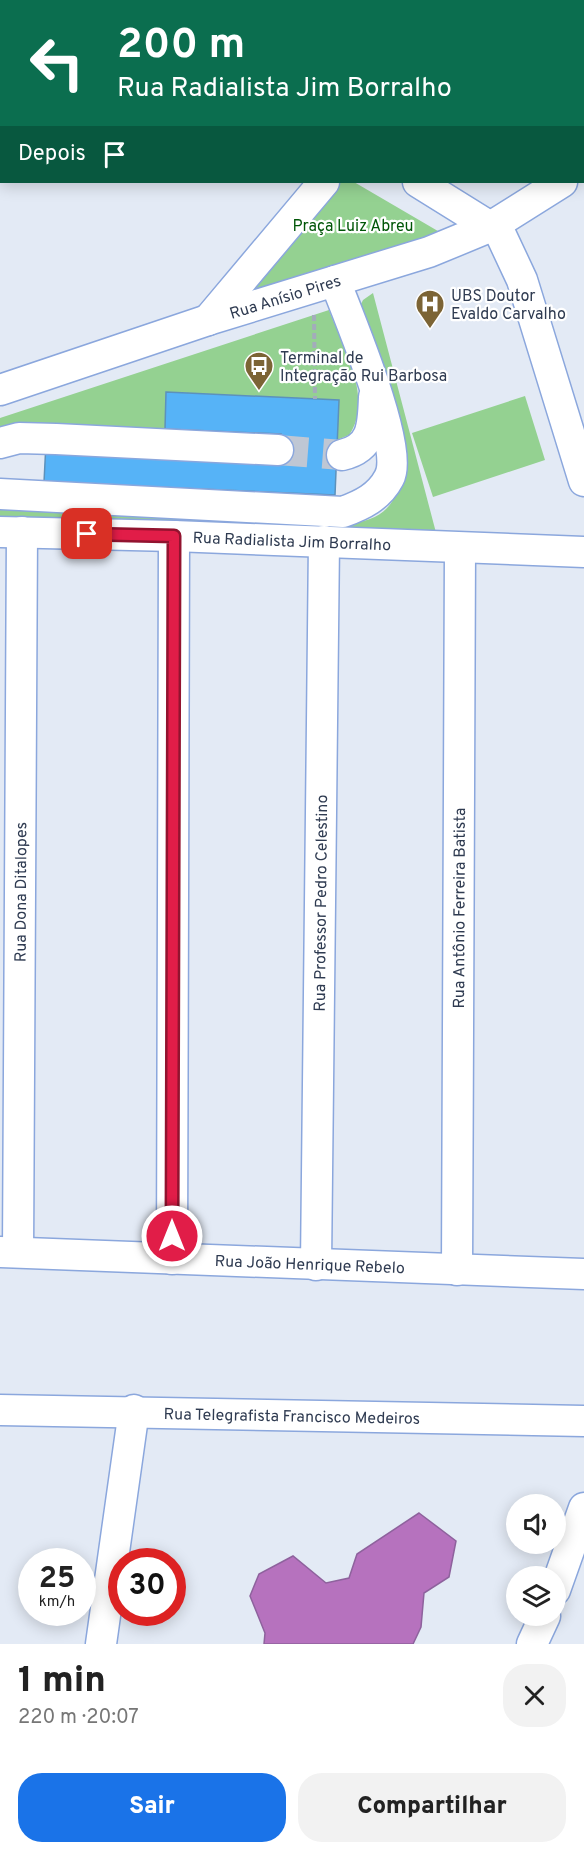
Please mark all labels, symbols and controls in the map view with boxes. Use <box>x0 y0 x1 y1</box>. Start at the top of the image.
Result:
text: 200 m <box>117 20 245 73</box>
icon: left <box>18 24 96 102</box>
text: Rua Radialista Jim Borralho <box>117 72 452 106</box>
icon: arrive <box>98 138 131 171</box>
text: Depois <box>18 141 86 168</box>
park label: Praça Luiz Abreu <box>292 217 414 237</box>
street label: Rua Anísio Pires <box>228 272 344 325</box>
place label: UBS Doutor Evaldo Carvalho <box>451 287 566 325</box>
hospital icon: UBS Doutor Evaldo Carvalho <box>414 288 446 330</box>
place label: Terminal de Integração Rui Barbosa <box>280 349 447 387</box>
bus stop icon: Terminal de Integração Rui Barbosa <box>243 350 275 392</box>
pin <box>61 508 112 559</box>
icon: arrive <box>70 517 103 550</box>
street label: Rua Radialista Jim Borralho <box>192 529 391 556</box>
street label: Rua Professor Pedro Celestino <box>311 794 333 1012</box>
street label: Rua Antônio Ferreira Batista <box>450 807 471 1009</box>
street label: Rua Dona Ditalopes <box>12 822 32 962</box>
position arrow <box>140 1204 204 1268</box>
street label: Rua João Henrique Rebelo <box>214 1252 405 1279</box>
street label: Rua Telegrafista Francisco Medeiros <box>164 1405 420 1430</box>
map controls <box>506 1494 566 1626</box>
button: sound <box>506 1494 566 1554</box>
speed limit sign: 30 <box>108 1548 186 1626</box>
text: 25 <box>39 1561 75 1598</box>
button: layers <box>506 1566 566 1626</box>
text: km/h <box>39 1593 75 1612</box>
text: 1 min <box>18 1659 106 1705</box>
button: close <box>503 1664 566 1727</box>
text: 220 m · 20:07 <box>18 1705 139 1731</box>
button: Sair <box>18 1773 286 1842</box>
button: Compartilhar <box>298 1773 566 1842</box>

